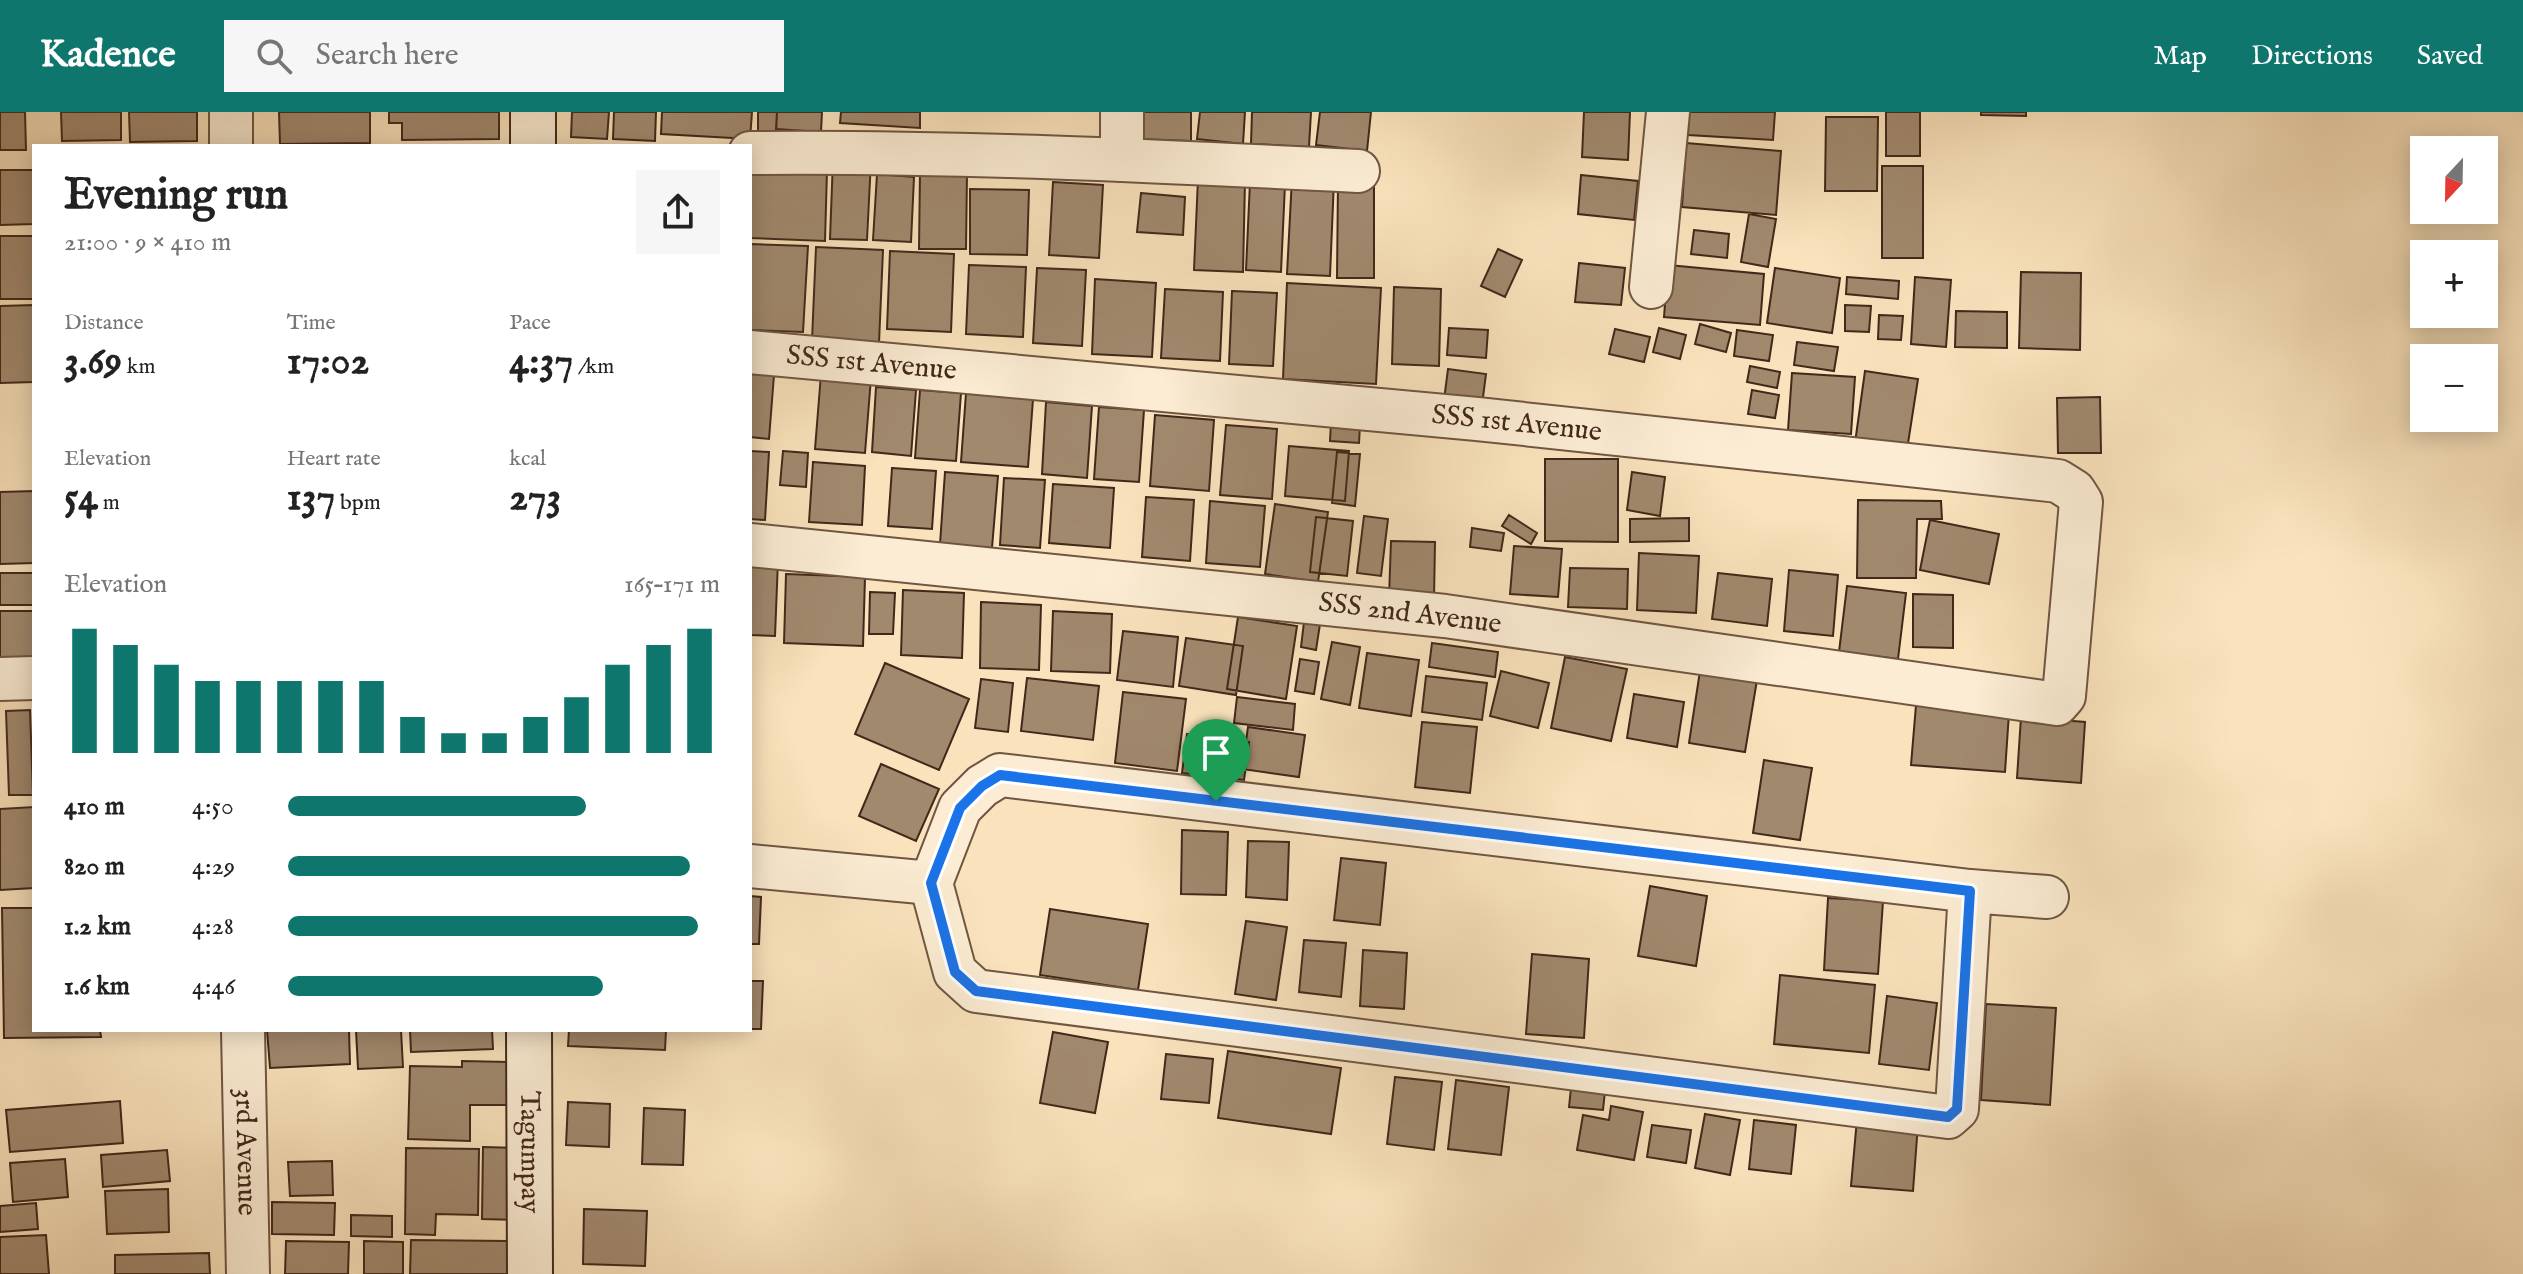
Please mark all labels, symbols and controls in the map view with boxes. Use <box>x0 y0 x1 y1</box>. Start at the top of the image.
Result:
search box <box>224 20 784 92</box>
text: Kadence <box>40 32 176 80</box>
icon: search <box>252 34 296 78</box>
text: Search here <box>316 37 459 75</box>
text: Map <box>2153 39 2207 74</box>
text: Directions <box>2251 39 2373 74</box>
text: Saved <box>2417 39 2483 74</box>
north arrow <box>2410 136 2498 224</box>
map controls <box>2410 136 2498 432</box>
text: Evening run <box>64 168 288 224</box>
button: share <box>636 170 720 254</box>
text: 21:00 · 9 × 410 m <box>64 226 231 259</box>
button: + <box>2410 240 2498 328</box>
text: Distance <box>64 309 144 337</box>
text: Time <box>287 309 336 337</box>
text: Pace <box>509 309 551 337</box>
text: 3.69 <box>64 337 122 388</box>
text: 17:02 <box>287 337 369 388</box>
text: 4:37 <box>509 337 573 388</box>
street label: SSS 1st Avenue <box>785 338 958 388</box>
button: − <box>2410 344 2498 432</box>
text: km <box>122 353 155 381</box>
text: /km <box>573 353 614 381</box>
street label: SSS 1st Avenue <box>1430 397 1604 450</box>
text: Elevation <box>64 445 151 473</box>
text: Heart rate <box>287 445 381 473</box>
text: kcal <box>509 445 546 473</box>
text: 54 <box>64 473 98 524</box>
text: 137 <box>287 473 335 524</box>
text: 273 <box>509 473 561 524</box>
text: m <box>98 489 120 517</box>
text: bpm <box>335 489 381 517</box>
text: Elevation <box>64 568 167 601</box>
text: 165–171 m <box>624 568 720 601</box>
street label: SSS 2nd Avenue <box>1317 585 1504 643</box>
pin <box>1182 719 1250 801</box>
icon: arrive <box>1194 731 1238 775</box>
text: 410 m <box>64 790 125 823</box>
text: 4:50 <box>192 790 234 823</box>
text: 820 m <box>64 850 125 883</box>
text: 4:29 <box>192 850 235 883</box>
text: 1.2 km <box>64 910 131 943</box>
text: 4:28 <box>192 910 234 943</box>
text: 1.6 km <box>64 970 130 1003</box>
text: 4:46 <box>192 970 235 1003</box>
street label: 3rd Avenue <box>227 1088 264 1216</box>
street label: Tagumpay <box>512 1091 547 1214</box>

